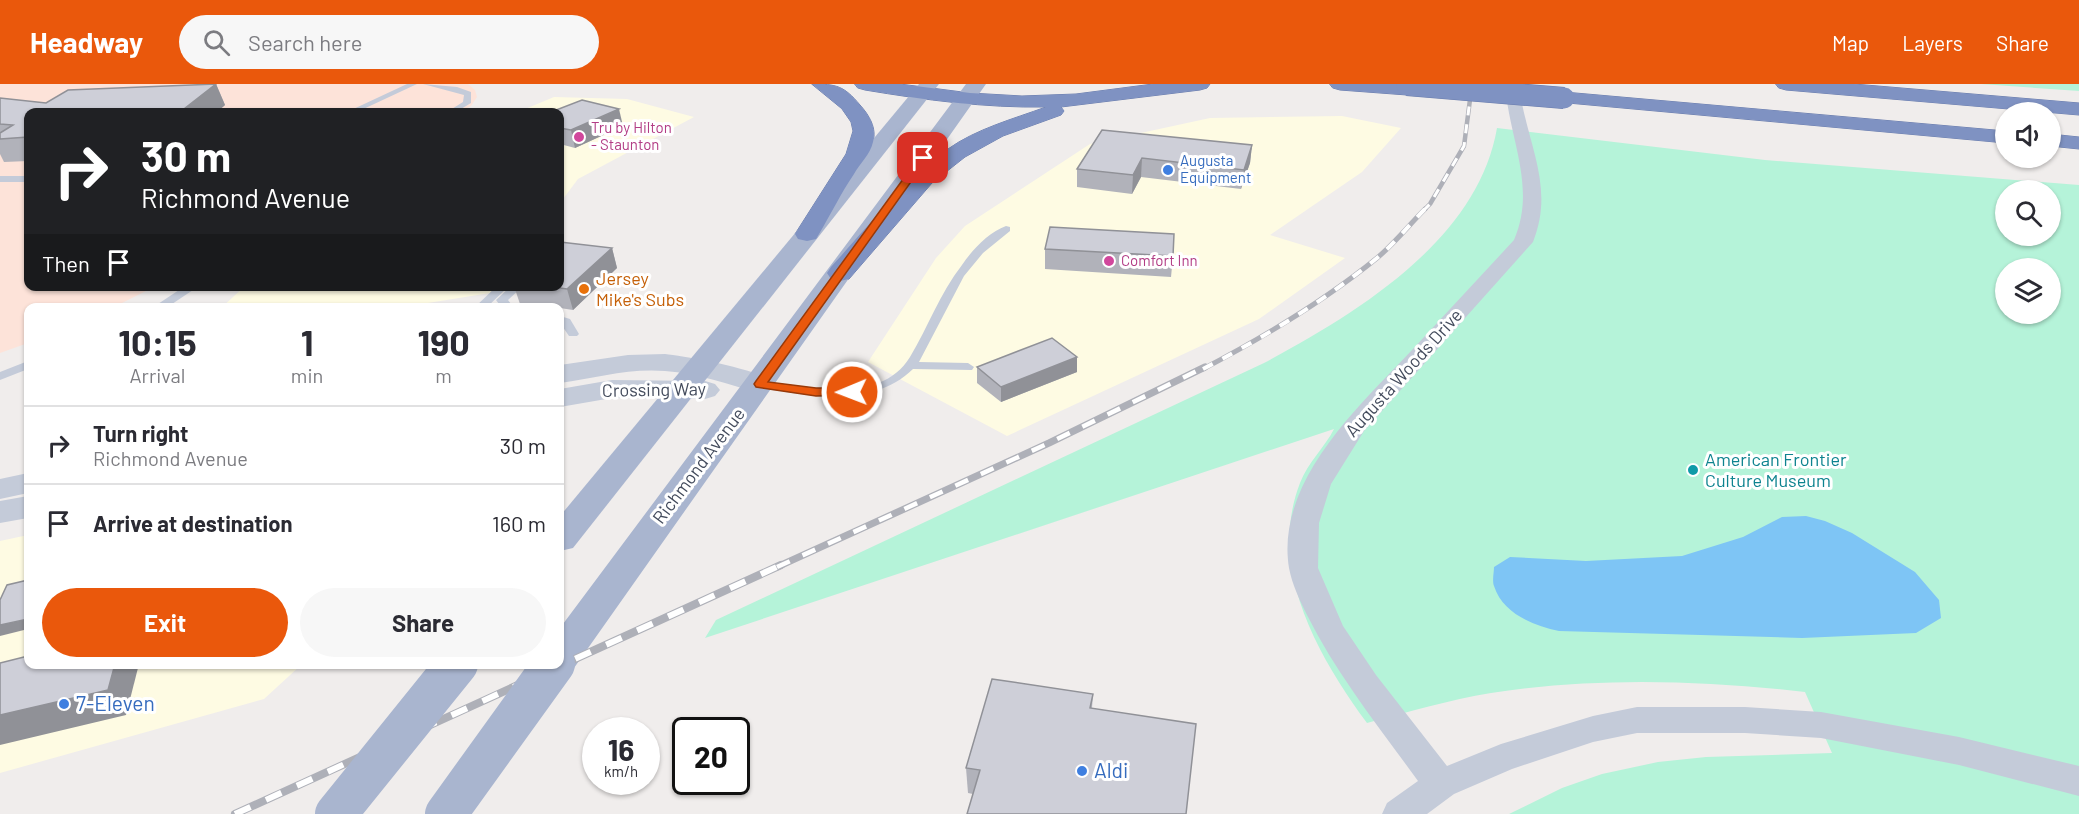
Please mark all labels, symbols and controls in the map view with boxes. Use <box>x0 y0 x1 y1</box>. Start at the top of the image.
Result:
search box <box>179 15 599 69</box>
text: Headway <box>30 25 143 59</box>
icon: search <box>200 26 233 59</box>
text: Search here <box>248 29 362 55</box>
text: Map <box>1832 30 1869 55</box>
text: Layers <box>1902 30 1963 55</box>
text: Share <box>1996 30 2049 55</box>
map controls <box>1995 102 2061 324</box>
button: sound <box>1995 102 2061 168</box>
place label: Tru by Hilton - Staunton <box>591 118 672 153</box>
text: 30 m <box>141 130 231 180</box>
marker: Tru by Hilton - Staunton <box>572 130 586 144</box>
icon: right <box>42 132 120 210</box>
pin <box>897 132 948 183</box>
icon: arrive <box>906 141 939 174</box>
place label: Augusta Equipment <box>1180 151 1251 186</box>
marker: Augusta Equipment <box>1161 163 1175 177</box>
button: search <box>1995 180 2061 246</box>
text: Richmond Avenue <box>141 181 350 213</box>
icon: arrive <box>102 246 135 279</box>
text: Then <box>42 250 90 276</box>
place label: Comfort Inn <box>1121 251 1198 269</box>
marker: Comfort Inn <box>1102 254 1116 268</box>
button: layers <box>1995 258 2061 324</box>
place label: Jersey Mike's Subs <box>596 267 684 310</box>
marker: Jersey Mike's Subs <box>577 282 591 296</box>
street label: Augusta Woods Drive <box>1340 304 1466 441</box>
text: 10:15 <box>118 320 197 363</box>
text: 1 <box>301 320 313 363</box>
text: 190 <box>417 320 470 363</box>
position arrow <box>820 360 884 424</box>
text: Arrival <box>129 363 185 387</box>
text: min <box>291 363 323 387</box>
text: m <box>435 363 452 387</box>
street label: Crossing Way <box>602 377 706 401</box>
street label: Richmond Avenue <box>647 403 749 528</box>
text: Turn right <box>93 420 188 446</box>
icon: right <box>42 429 75 462</box>
text: 30 m <box>500 432 546 458</box>
text: Richmond Avenue <box>93 446 248 470</box>
place label: American Frontier Culture Museum <box>1705 448 1847 491</box>
marker: American Frontier Culture Museum <box>1686 463 1700 477</box>
icon: arrive <box>42 507 75 540</box>
text: Arrive at destination <box>93 510 292 536</box>
text: 160 m <box>492 510 546 536</box>
button: Exit <box>42 588 288 657</box>
button: Share <box>300 588 546 657</box>
place label: 7-Eleven <box>76 690 155 715</box>
marker: 7-Eleven <box>57 697 71 711</box>
speed limit sign: 20 <box>672 717 750 795</box>
text: 16 <box>608 731 634 767</box>
place label: Aldi <box>1094 757 1128 782</box>
text: km/h <box>604 762 638 780</box>
marker: Aldi <box>1075 764 1089 778</box>

